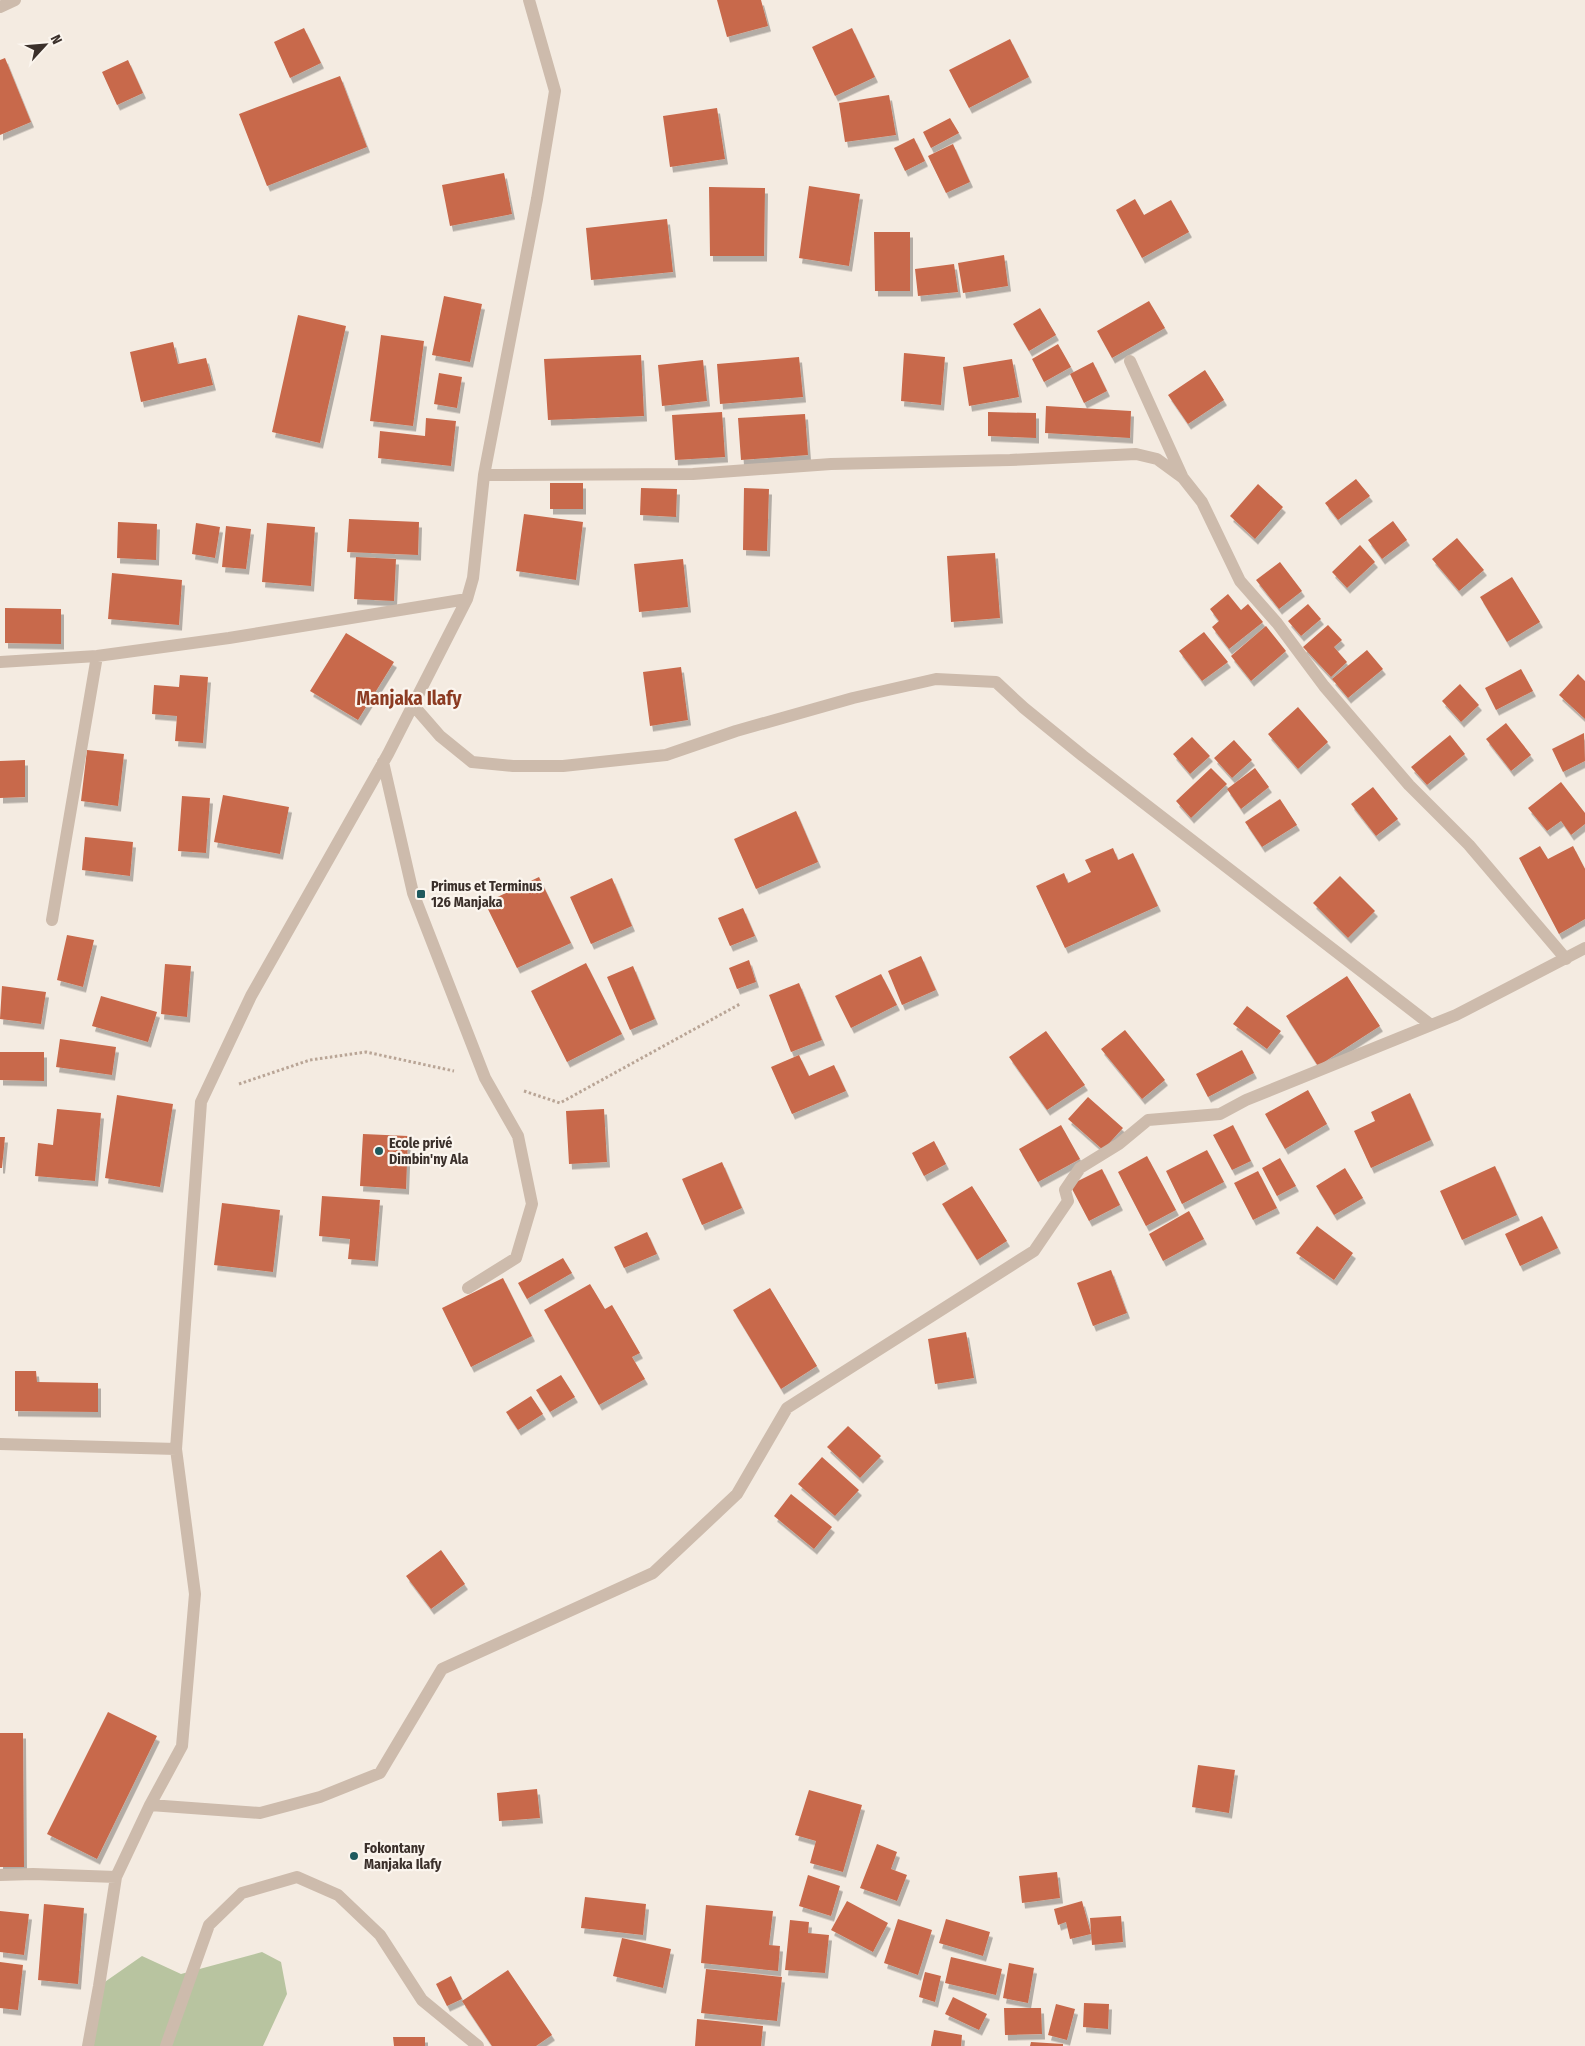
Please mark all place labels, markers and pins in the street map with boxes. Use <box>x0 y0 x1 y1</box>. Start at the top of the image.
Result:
place label: Primus et Terminus 126 Manjaka <box>431 878 542 911</box>
marker: Primus et Terminus 126 Manjaka <box>415 888 427 900</box>
place label: Ecole privé Dimbin'ny Ala <box>389 1135 468 1168</box>
marker: Ecole privé Dimbin'ny Ala <box>373 1145 385 1157</box>
place label: Fokontany Manjaka Ilafy <box>364 1840 442 1873</box>
marker: Fokontany Manjaka Ilafy <box>348 1850 360 1862</box>

